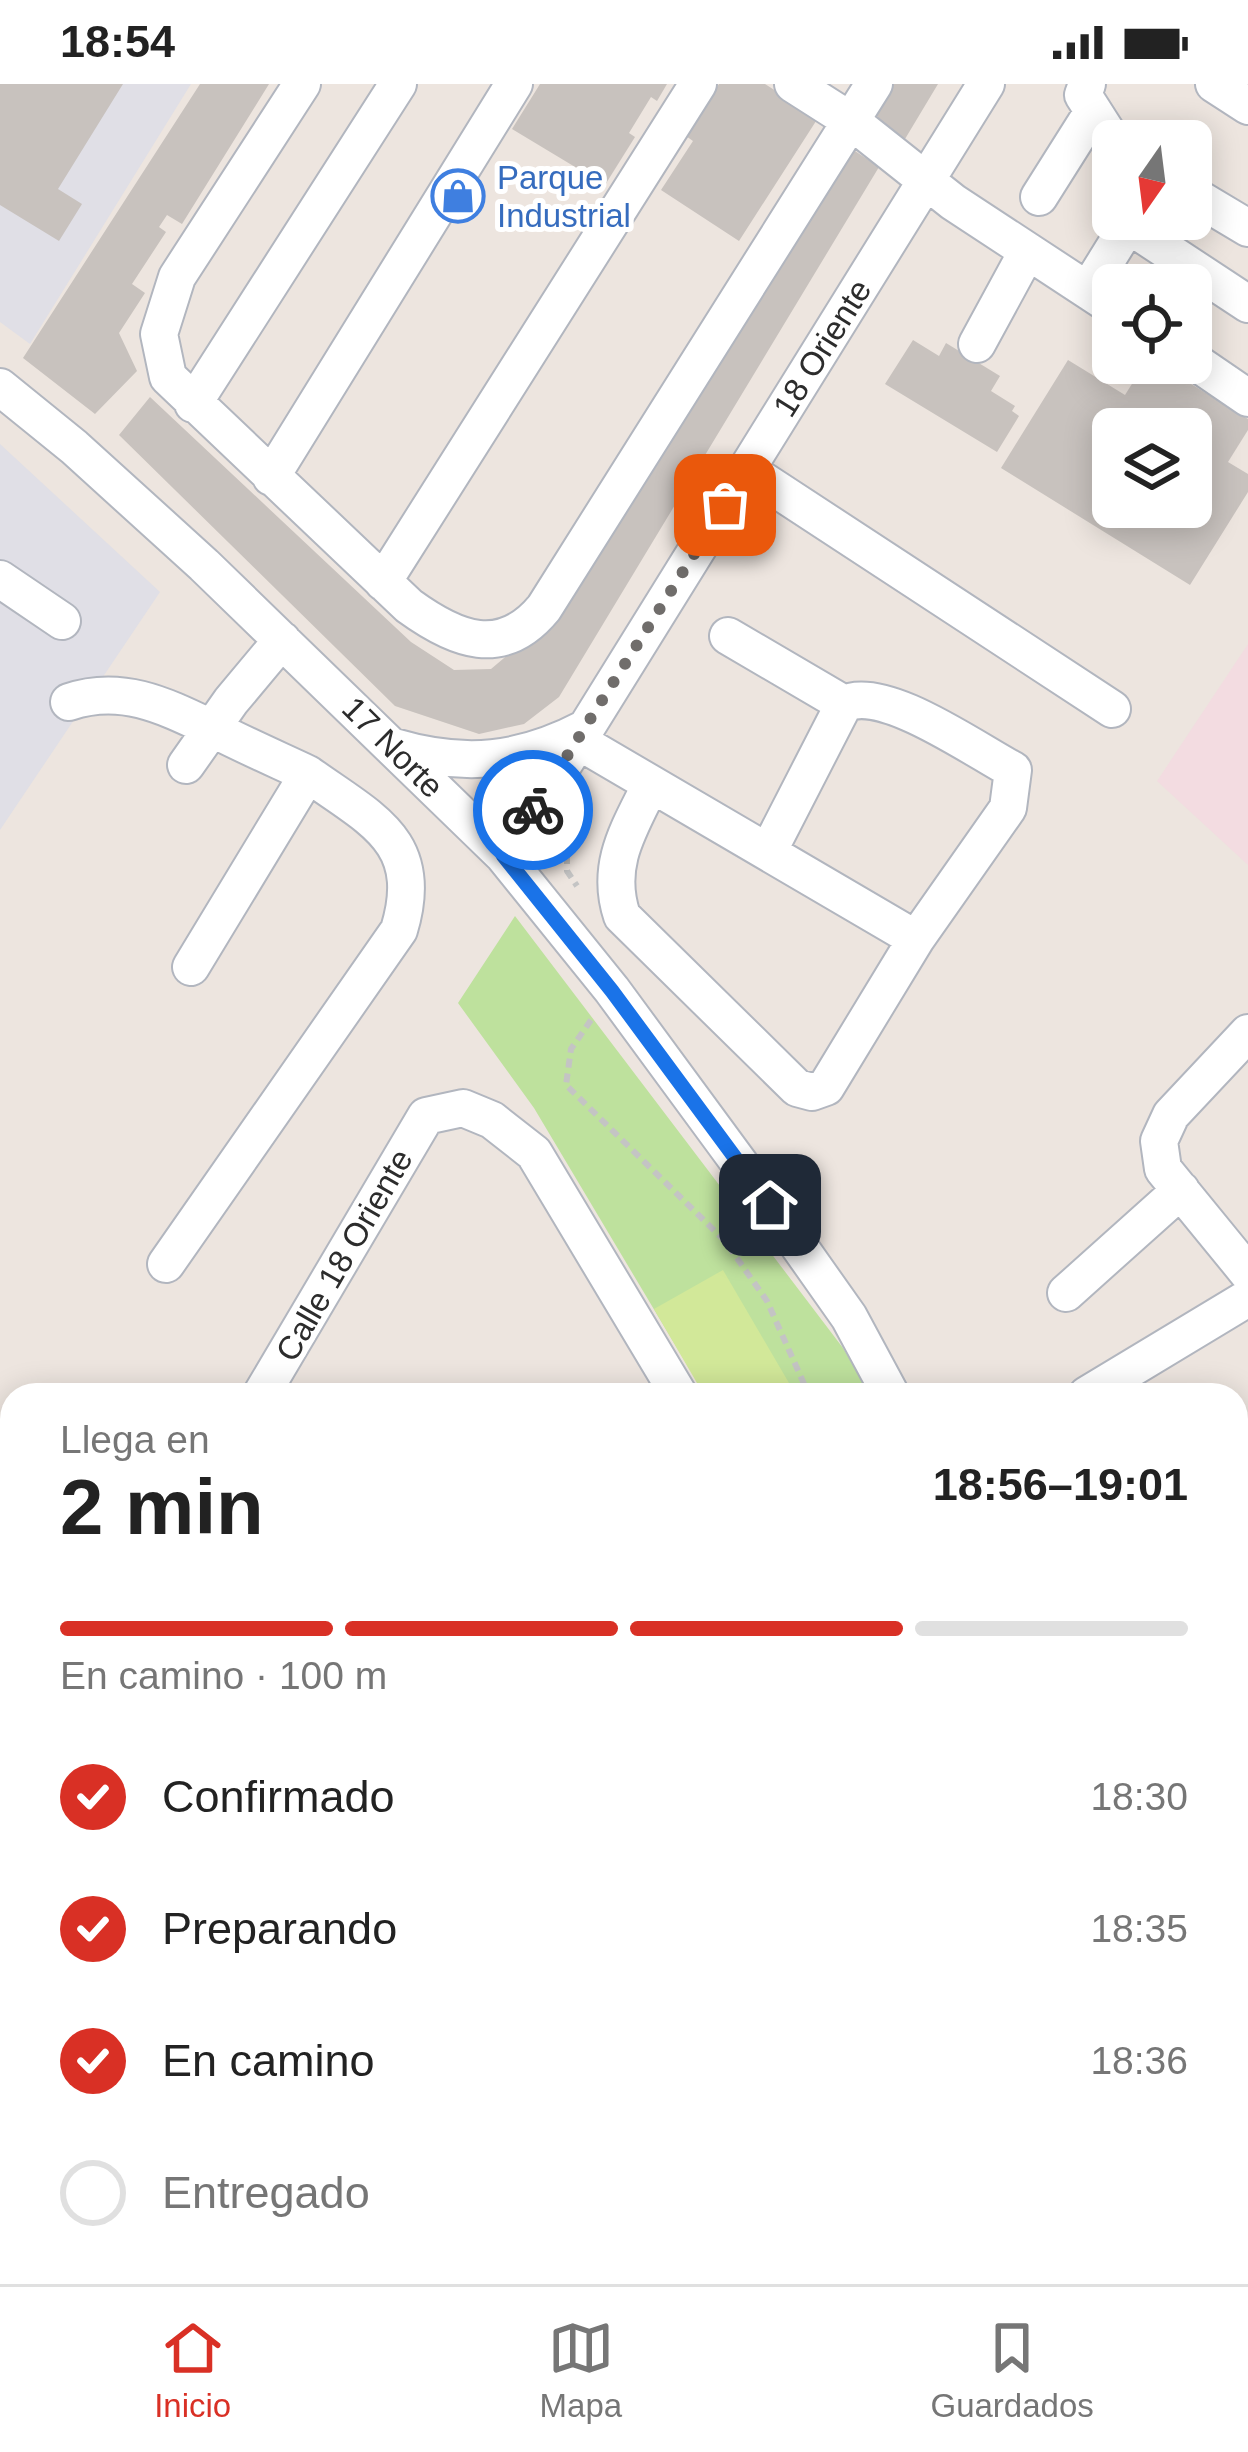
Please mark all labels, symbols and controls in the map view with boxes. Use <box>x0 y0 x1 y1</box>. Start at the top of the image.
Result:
text: 18:54 <box>60 16 175 67</box>
north arrow <box>1092 120 1212 240</box>
map controls <box>1092 120 1212 528</box>
place label: Parque Industrial <box>497 159 631 234</box>
shop icon: Parque Industrial <box>430 168 486 224</box>
button: locate <box>1092 264 1212 384</box>
street label: 18 Oriente <box>765 273 879 423</box>
button: layers <box>1092 408 1212 528</box>
pin <box>674 454 776 556</box>
icon: bag <box>692 472 758 538</box>
street label: 17 Norte <box>335 689 451 805</box>
courier <box>473 750 593 870</box>
icon: bike <box>500 777 566 843</box>
street label: Calle 18 Oriente <box>268 1142 420 1368</box>
pin <box>719 1154 821 1256</box>
icon: home <box>737 1172 803 1238</box>
text: Llega en <box>60 1418 210 1461</box>
text: 18:56–19:01 <box>933 1459 1188 1510</box>
text: 2 min <box>60 1463 264 1551</box>
text: En camino · 100 m <box>60 1654 387 1697</box>
icon: check <box>60 1764 126 1830</box>
text: Confirmado <box>162 1771 395 1822</box>
text: 18:30 <box>1090 1775 1188 1818</box>
icon: check <box>60 1896 126 1962</box>
text: Preparando <box>162 1903 397 1954</box>
text: 18:35 <box>1090 1907 1188 1950</box>
icon: check <box>60 2028 126 2094</box>
text: En camino <box>162 2035 375 2086</box>
text: 18:36 <box>1090 2039 1188 2082</box>
text: Entregado <box>162 2167 370 2218</box>
tab: Inicio <box>154 2315 231 2425</box>
tab: Mapa <box>540 2315 622 2425</box>
tab: Guardados <box>931 2315 1094 2425</box>

